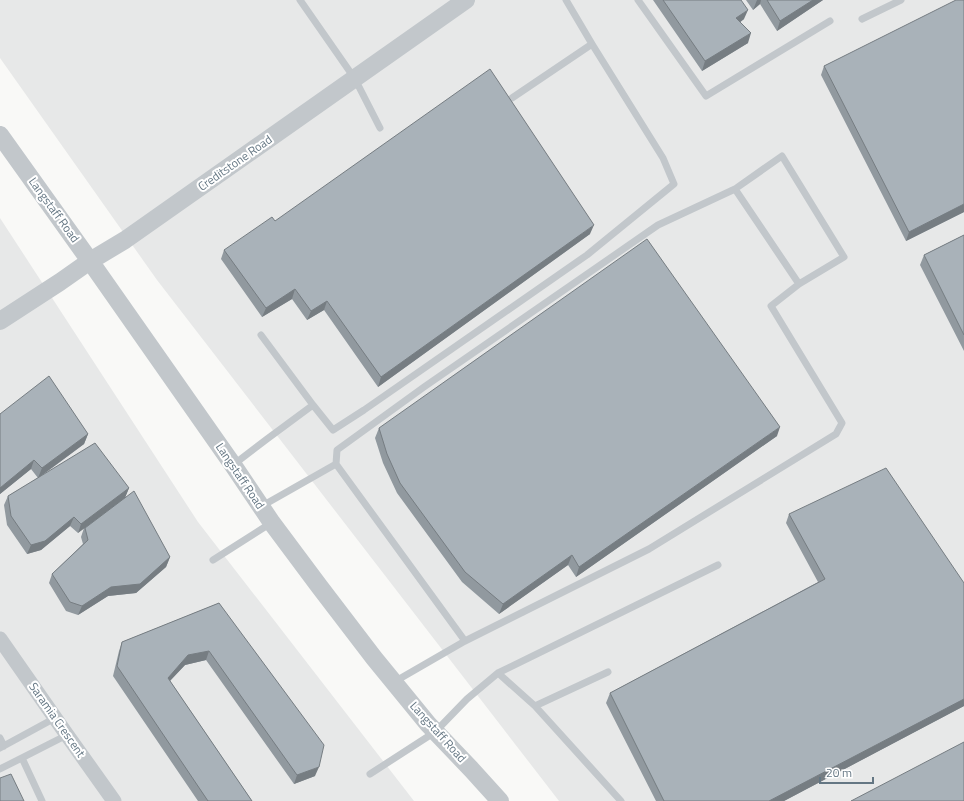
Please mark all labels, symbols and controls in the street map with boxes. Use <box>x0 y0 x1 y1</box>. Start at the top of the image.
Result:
street label: Creditstone Road <box>194 130 276 195</box>
street label: Langstaff Road <box>24 173 85 246</box>
street label: Langstaff Road <box>211 439 270 513</box>
street label: Saramia Crescent <box>24 678 91 762</box>
street label: Langstaff Road <box>406 697 471 767</box>
scale bar <box>820 759 873 785</box>
text: 20 m <box>826 763 852 782</box>

